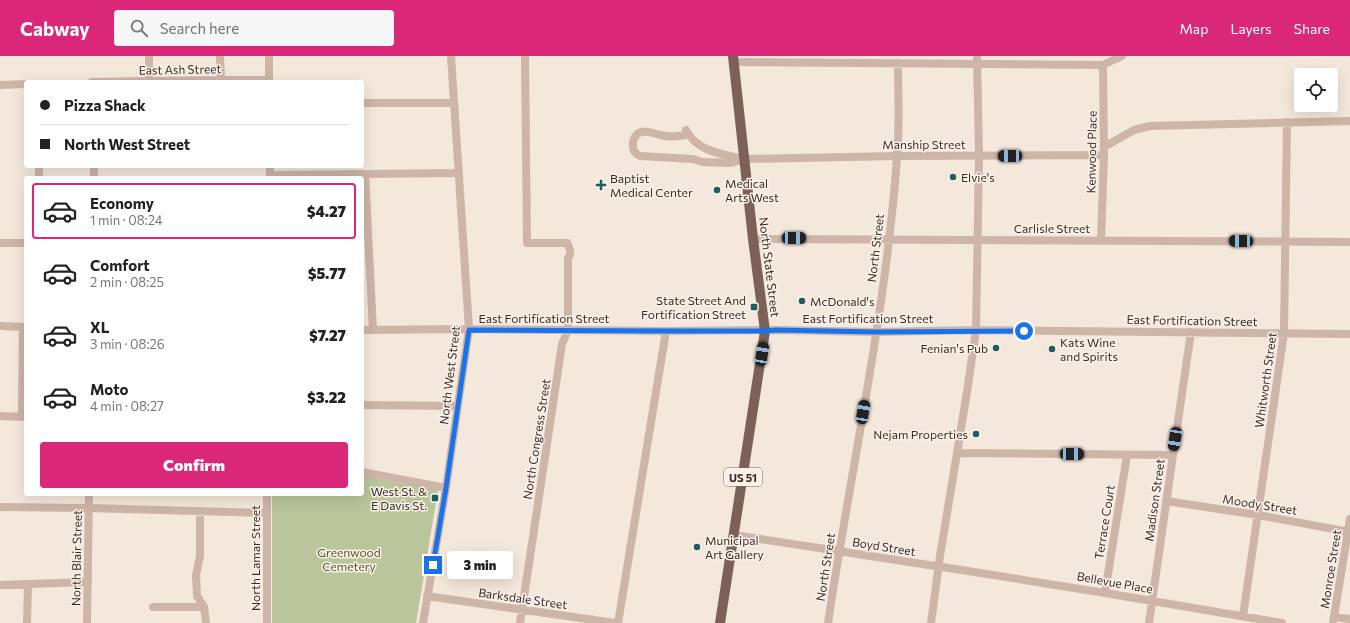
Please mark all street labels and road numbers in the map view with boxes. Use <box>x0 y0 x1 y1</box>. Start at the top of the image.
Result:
street label: East Ash Street <box>138 61 222 77</box>
street label: Kenwood Place <box>1083 110 1099 194</box>
street label: Manship Street <box>882 137 966 151</box>
street label: North Street <box>864 213 886 283</box>
street label: North State Street <box>757 216 783 318</box>
street label: Carlisle Street <box>1014 221 1090 235</box>
street label: East Fortification Street <box>479 311 610 325</box>
street label: East Fortification Street <box>803 311 934 325</box>
street label: East Fortification Street <box>1126 312 1258 328</box>
street label: North West Street <box>436 325 462 425</box>
street label: Whitworth Street <box>1251 331 1279 429</box>
street label: North Congress Street <box>520 378 552 500</box>
street label: Madison Street <box>1141 458 1167 542</box>
road number: US 51 <box>724 468 762 486</box>
street label: Terrace Court <box>1091 484 1117 560</box>
street label: Moody Street <box>1222 491 1298 517</box>
street label: North Lamar Street <box>248 505 262 611</box>
street label: North Blair Street <box>68 510 84 606</box>
street label: Monroe Street <box>1317 528 1343 610</box>
street label: North Street <box>813 532 837 602</box>
street label: Boyd Street <box>851 534 917 558</box>
street label: Bellevue Place <box>1076 568 1154 596</box>
street label: Barksdale Street <box>478 585 568 611</box>

